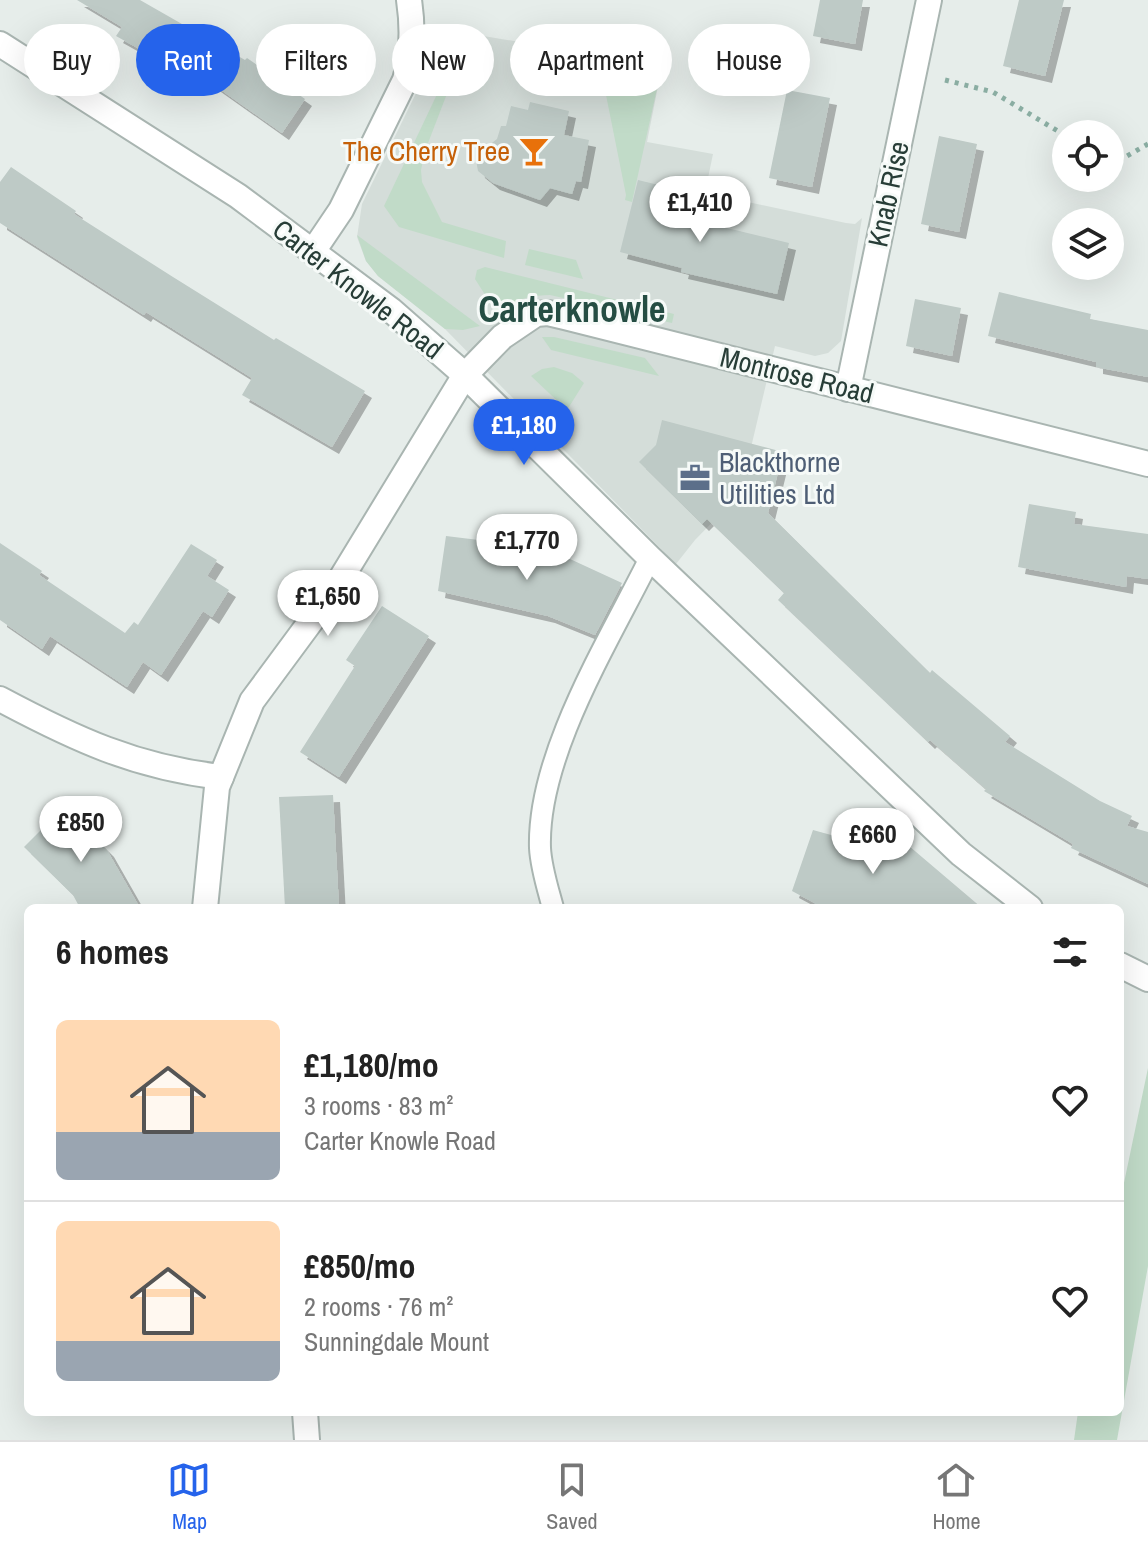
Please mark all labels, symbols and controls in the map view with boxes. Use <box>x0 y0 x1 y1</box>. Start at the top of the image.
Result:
chip: Buy <box>24 24 120 96</box>
chip: Rent <box>136 24 240 96</box>
chip: Filters <box>256 24 376 96</box>
chip: New <box>392 24 494 96</box>
chip: Apartment <box>510 24 672 96</box>
chip: House <box>688 24 810 96</box>
map controls <box>1052 120 1124 280</box>
button: locate <box>1052 120 1124 192</box>
place label: The Cherry Tree <box>343 132 510 170</box>
bar icon: The Cherry Tree <box>517 134 551 168</box>
street label: Knab Rise <box>858 138 918 250</box>
pin: £1,410 <box>635 176 765 244</box>
text: £1,410 <box>667 184 733 219</box>
button: layers <box>1052 208 1124 280</box>
street label: Carter Knowle Road <box>265 210 451 368</box>
district label: Carterknowle <box>478 285 666 333</box>
street label: Montrose Road <box>716 338 878 412</box>
pin: £1,180 <box>459 399 589 467</box>
text: £1,180 <box>491 407 557 442</box>
place label: Blackthorne Utilities Ltd <box>719 443 840 513</box>
office icon: Blackthorne Utilities Ltd <box>678 461 712 495</box>
pin: £1,770 <box>462 514 592 582</box>
text: £1,770 <box>494 522 560 557</box>
pin: £1,650 <box>263 570 393 638</box>
text: £1,650 <box>295 578 361 613</box>
pin: £850 <box>34 796 128 864</box>
text: £850 <box>57 804 105 839</box>
pin: £660 <box>826 808 920 876</box>
text: £660 <box>849 816 897 851</box>
text: 6 homes <box>56 929 169 975</box>
icon: filters <box>1048 930 1092 974</box>
text: £1,180/mo <box>304 1042 439 1088</box>
icon: home <box>120 1052 216 1148</box>
icon: heart <box>1048 1078 1092 1122</box>
text: 3 rooms · 83 m² <box>304 1088 453 1123</box>
text: Carter Knowle Road <box>304 1123 496 1158</box>
text: £850/mo <box>304 1243 416 1289</box>
icon: home <box>120 1253 216 1349</box>
icon: heart <box>1048 1279 1092 1323</box>
text: 2 rooms · 76 m² <box>304 1289 453 1324</box>
text: Sunningdale Mount <box>304 1324 489 1359</box>
tab: Map <box>167 1458 211 1536</box>
tab: Saved <box>546 1458 598 1536</box>
tab: Home <box>932 1458 981 1536</box>

